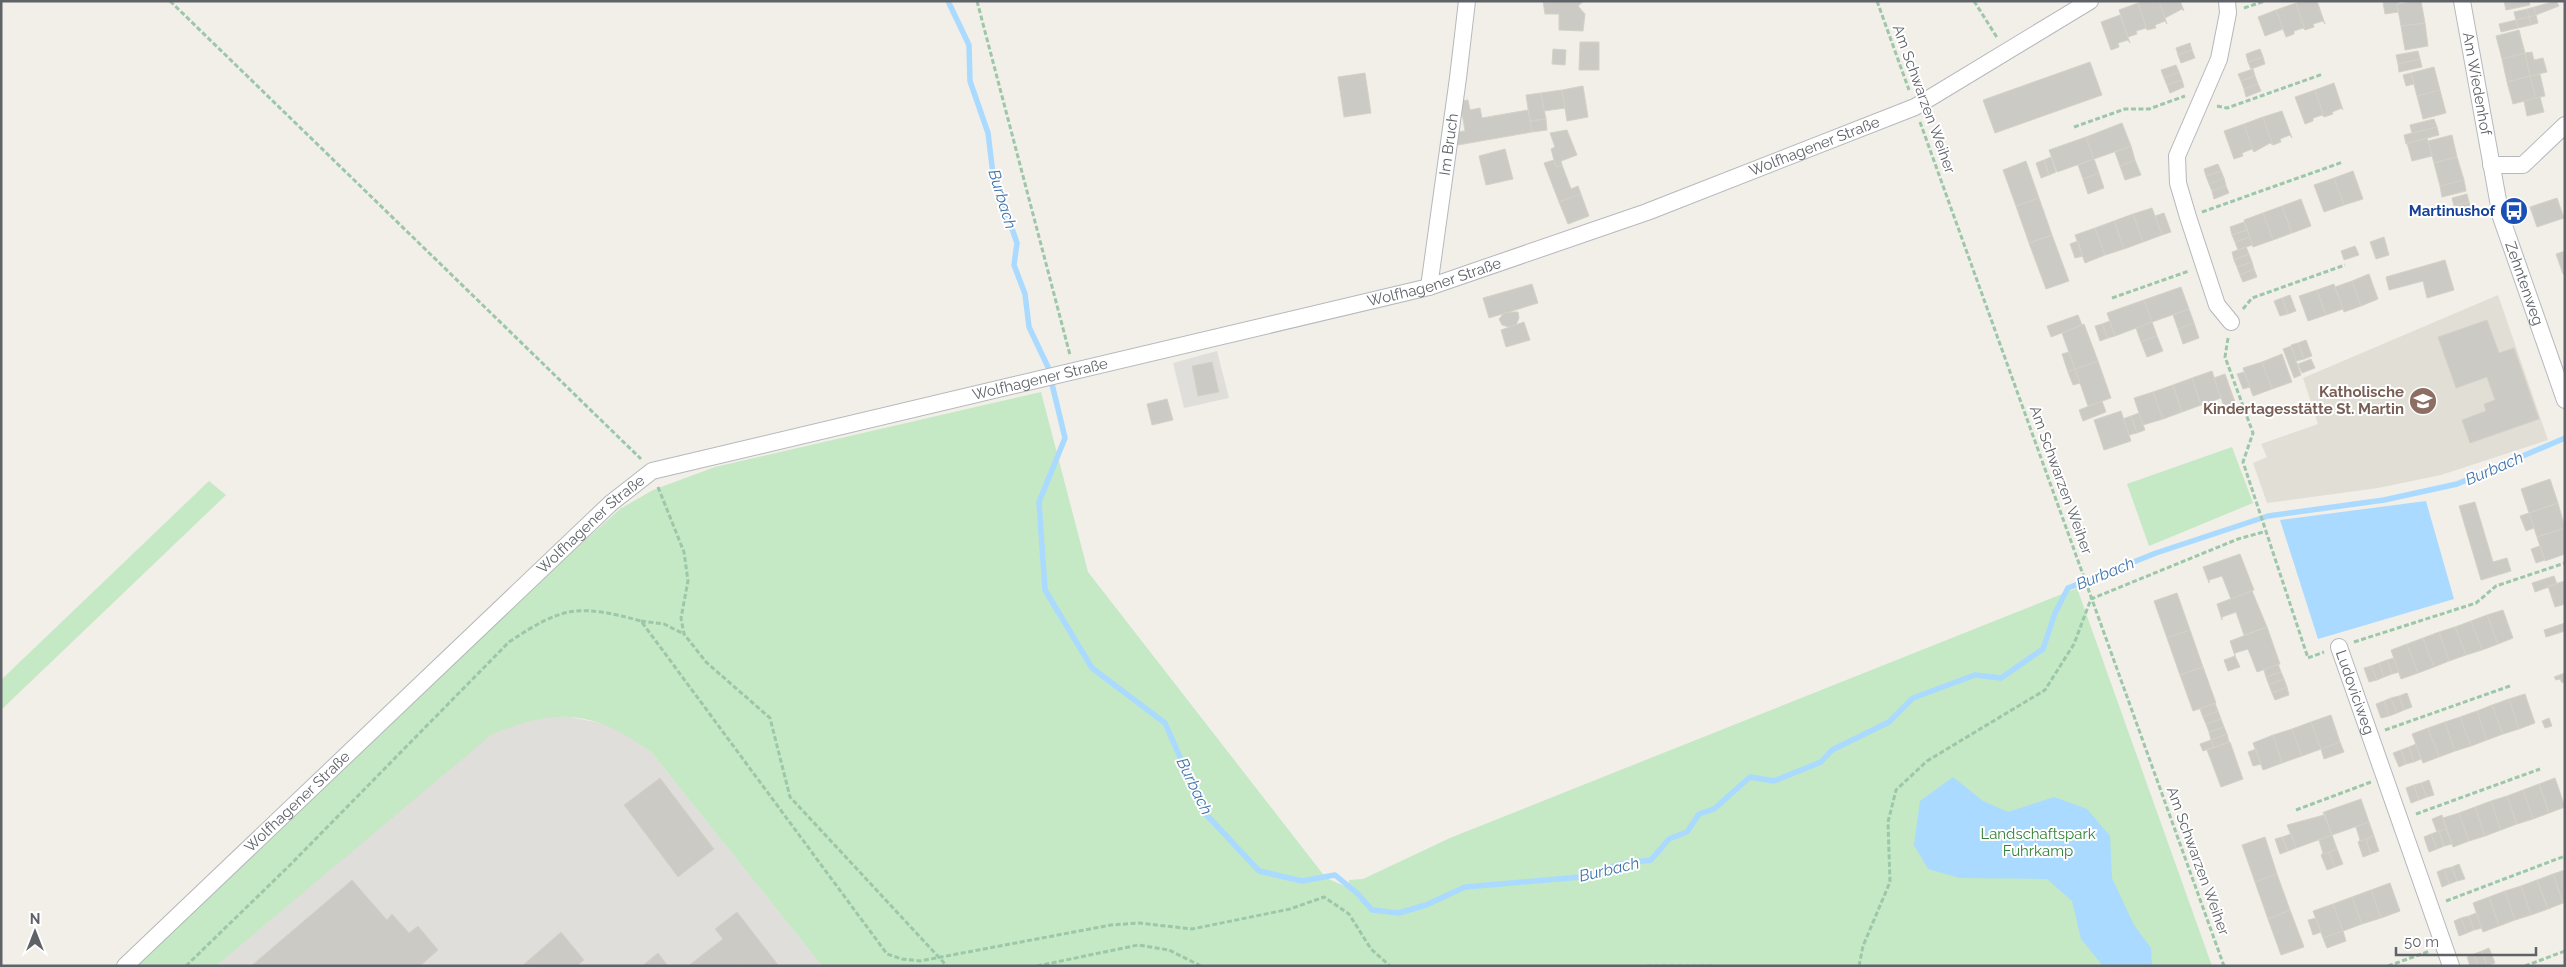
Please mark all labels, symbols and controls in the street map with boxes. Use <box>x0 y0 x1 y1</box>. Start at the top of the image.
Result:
street label: Am Schwarzen Weiher <box>1889 22 1960 176</box>
street label: Am Wiedenhof <box>2459 31 2495 138</box>
street label: Im Bruch <box>1436 112 1462 177</box>
street label: Wolfhagener Straße <box>1747 113 1882 180</box>
water label: Burbach <box>984 167 1021 231</box>
bus stop icon: Martinushof <box>2499 196 2529 226</box>
place label: Martinushof <box>2409 202 2495 220</box>
street label: Zehntenweg <box>2501 239 2547 328</box>
street label: Wolfhagener Straße <box>1366 254 1504 310</box>
street label: Wolfhagener Straße <box>971 354 1110 404</box>
place label: Katholische Kindertagesstätte St. Martin <box>2203 383 2404 418</box>
school or university icon: Katholische Kindertagesstätte St. Martin <box>2408 386 2438 416</box>
street label: Am Schwarzen Weiher <box>2026 403 2097 557</box>
water label: Burbach <box>2462 448 2526 489</box>
street label: Wolfhagener Straße <box>533 471 648 577</box>
water label: Burbach <box>2073 553 2137 594</box>
street label: Ludoviciweg <box>2332 648 2378 737</box>
street label: Wolfhagener Straße <box>241 747 354 856</box>
water label: Burbach <box>1173 755 1217 818</box>
street label: Am Schwarzen Weiher <box>2163 784 2234 938</box>
park label: Landschaftspark Fuhrkamp <box>1980 825 2096 860</box>
water label: Burbach <box>1577 853 1641 886</box>
north arrow <box>10 907 60 957</box>
text: N <box>30 911 40 927</box>
scale bar <box>2396 924 2536 956</box>
text: 50 m <box>2404 933 2439 951</box>

